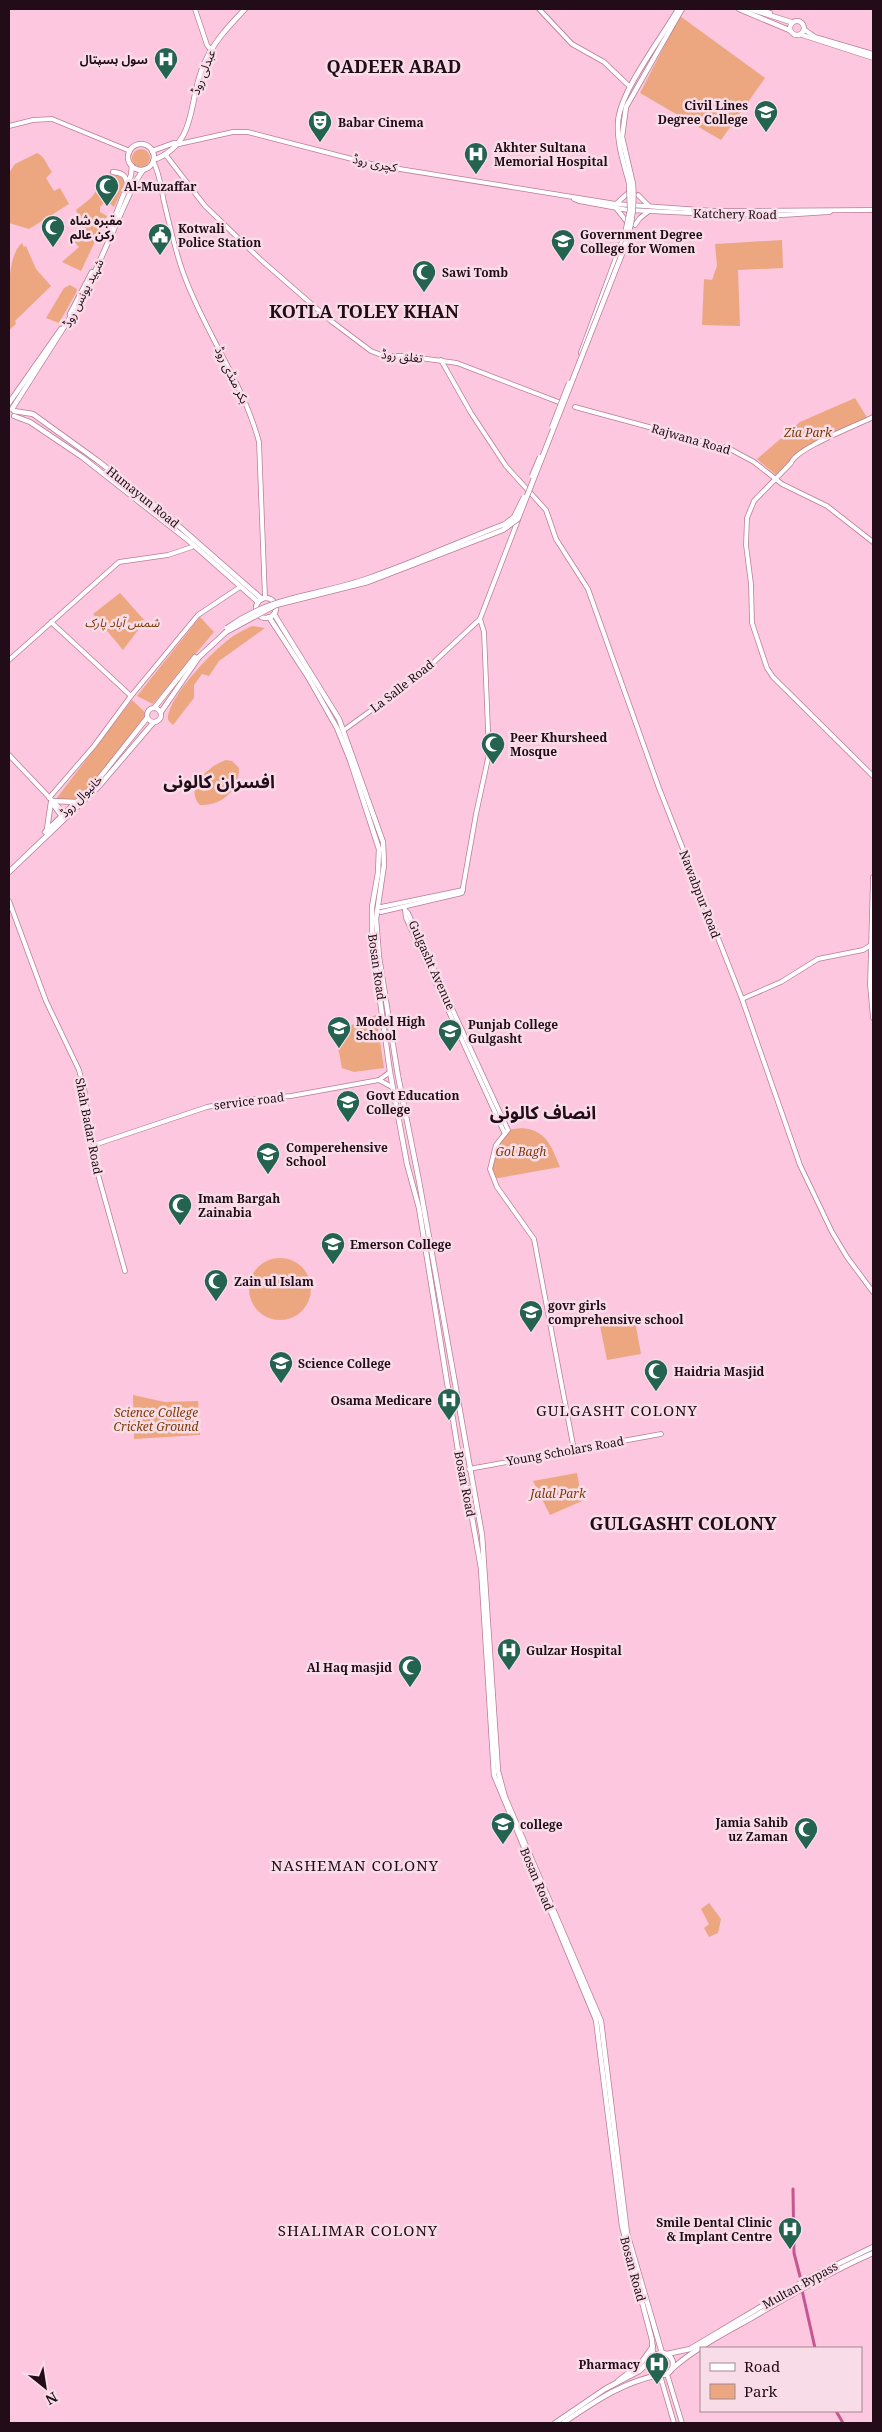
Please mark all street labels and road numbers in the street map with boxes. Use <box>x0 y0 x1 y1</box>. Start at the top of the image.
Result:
street label: عبدلی روڈ <box>187 47 219 97</box>
street label: کچری روڈ <box>351 150 400 176</box>
street label: Katchery Road <box>693 205 778 223</box>
street label: شہید یونس روڈ <box>58 256 108 330</box>
street label: بکر منڈی روڈ <box>211 344 253 406</box>
street label: تغلق روڈ <box>380 345 424 367</box>
street label: Rajwana Road <box>649 420 733 459</box>
street label: Humayun Road <box>103 462 183 532</box>
street label: La Salle Road <box>367 655 438 716</box>
street label: خانیوال روڈ <box>56 771 106 821</box>
street label: Nawabpur Road <box>675 848 725 941</box>
street label: Gulgasht Avenue <box>405 918 459 1012</box>
street label: Bosan Road <box>364 933 390 1002</box>
street label: Shah Badar Road <box>71 1076 107 1176</box>
street label: service road <box>213 1088 286 1114</box>
street label: Young Scholars Road <box>504 1432 626 1470</box>
street label: Bosan Road <box>450 1450 480 1519</box>
street label: Bosan Road <box>516 1845 558 1914</box>
street label: Bosan Road <box>616 2235 650 2304</box>
street label: Multan Bypass <box>759 2257 841 2313</box>

